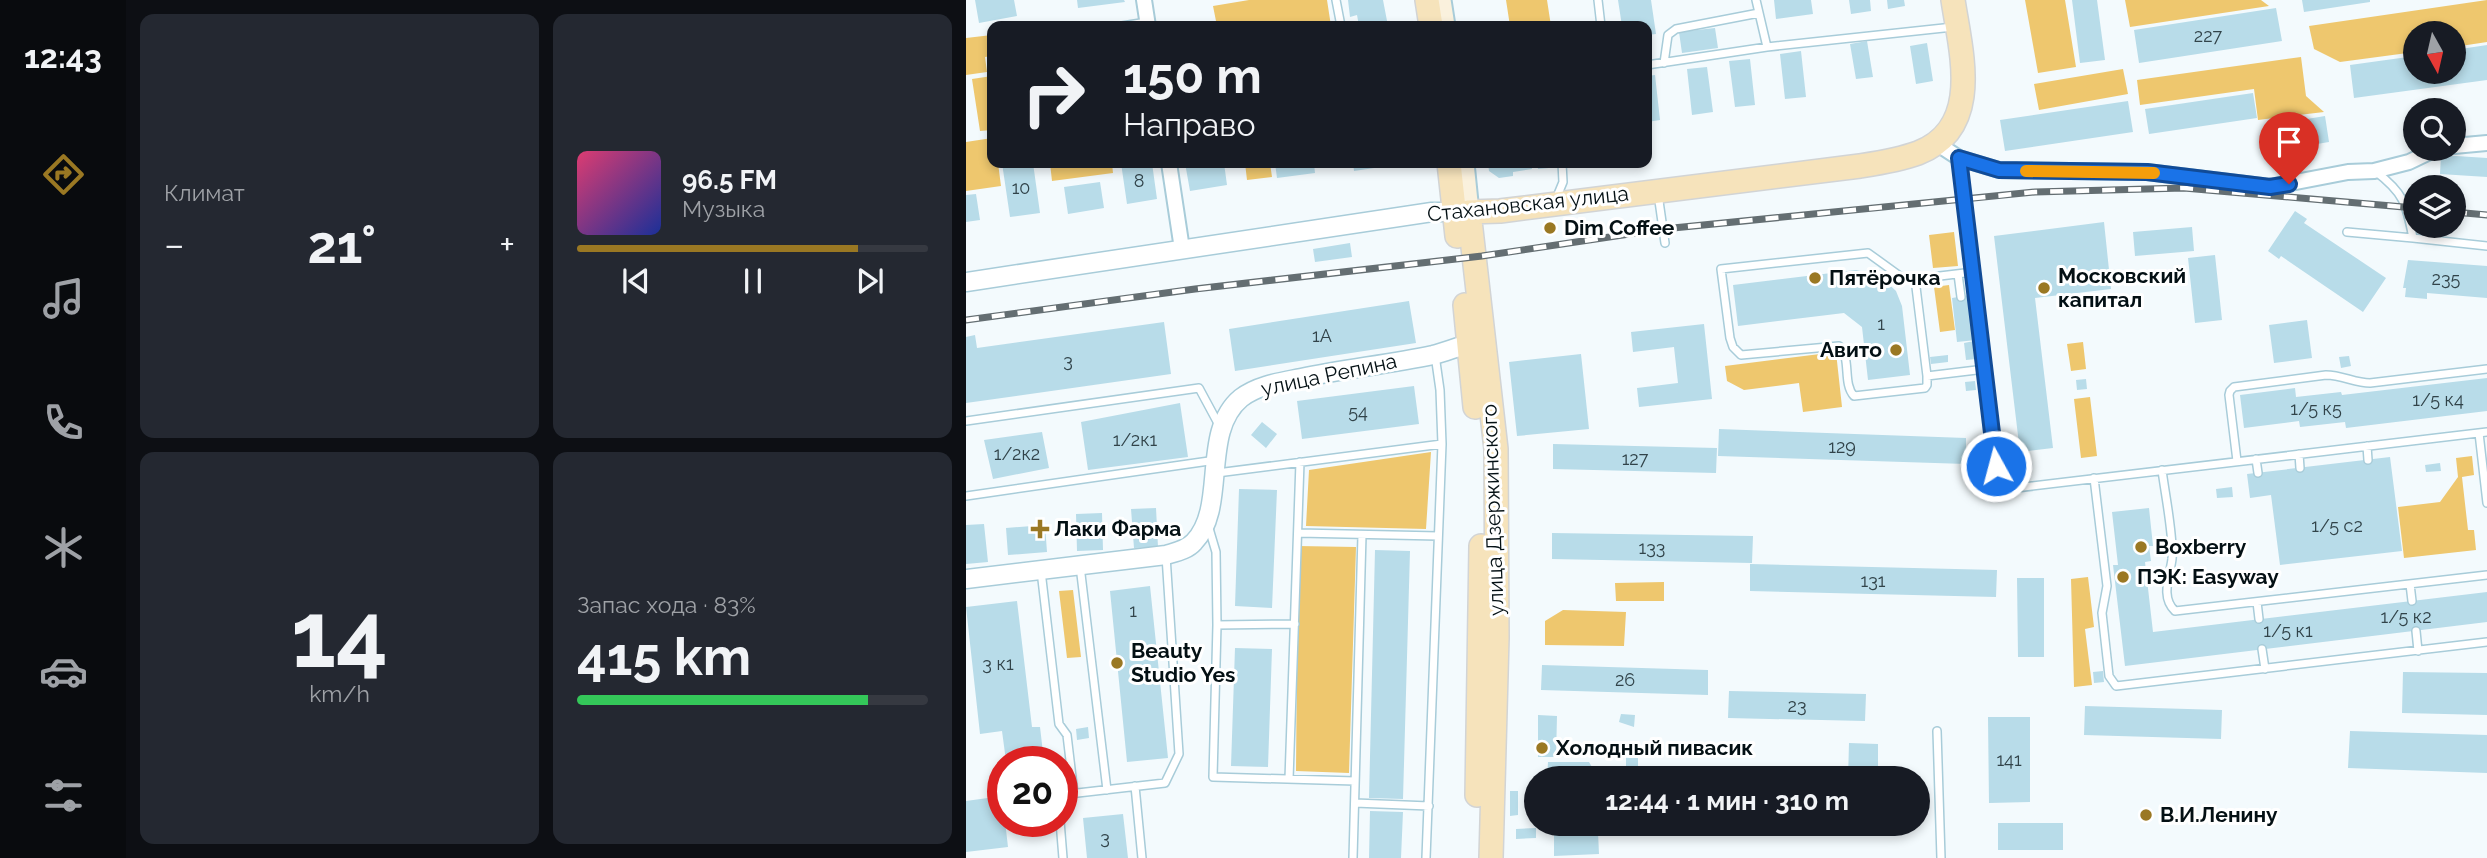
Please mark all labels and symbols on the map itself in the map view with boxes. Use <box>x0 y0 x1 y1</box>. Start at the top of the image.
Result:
north arrow <box>2403 21 2466 84</box>
house number: 227 <box>2194 25 2223 46</box>
pin <box>2259 112 2319 184</box>
house number: 8 <box>1134 170 1144 191</box>
house number: 10 <box>1012 177 1030 198</box>
street label: Стахановская улица <box>1426 180 1630 227</box>
place label: Dim Coffee <box>1564 215 1675 240</box>
marker: Dim Coffee <box>1542 220 1558 236</box>
place label: Московский капитал <box>2058 263 2186 312</box>
place label: Пятёрочка <box>1829 265 1941 290</box>
house number: 235 <box>2432 268 2461 289</box>
marker: Пятёрочка <box>1807 270 1823 286</box>
marker: Московский капитал <box>2036 280 2052 296</box>
house number: 1 <box>1877 313 1885 334</box>
house number: 1А <box>1312 325 1332 346</box>
place label: Авито <box>1820 337 1882 362</box>
marker: Авито <box>1888 342 1904 358</box>
street label: улица Репина <box>1259 348 1399 401</box>
house number: 3 <box>1063 350 1073 371</box>
house number: 1/5 к4 <box>2412 389 2464 410</box>
house number: 1/5 к5 <box>2290 398 2342 419</box>
house number: 54 <box>1348 401 1368 422</box>
street label: улица Дзержинского <box>1476 404 1509 616</box>
house number: 1/2к1 <box>1113 429 1158 450</box>
position arrow <box>1959 429 2033 503</box>
house number: 129 <box>1828 436 1856 457</box>
house number: 1/2к2 <box>994 443 1040 464</box>
house number: 127 <box>1622 448 1649 469</box>
house number: 1/5 с2 <box>2311 515 2363 536</box>
place label: Лаки Фарма <box>1054 516 1181 541</box>
marker: Лаки Фарма <box>1032 521 1048 537</box>
place label: Boxberry <box>2155 534 2247 559</box>
house number: 133 <box>1639 537 1665 558</box>
marker: Boxberry <box>2133 539 2149 555</box>
place label: ПЭК: Easyway <box>2137 564 2279 589</box>
marker: ПЭК: Easyway <box>2115 569 2131 585</box>
house number: 131 <box>1860 570 1886 591</box>
house number: 1 <box>1129 600 1137 621</box>
house number: 1/5 к2 <box>2380 606 2432 627</box>
house number: 1/5 к1 <box>2263 620 2313 641</box>
place label: Beauty Studio Yes <box>1131 638 1235 687</box>
house number: 3 к1 <box>982 653 1014 674</box>
marker: Beauty Studio Yes <box>1109 655 1125 671</box>
house number: 26 <box>1615 669 1635 690</box>
house number: 23 <box>1788 695 1807 716</box>
place label: Холодный пивасик <box>1555 735 1753 760</box>
marker: Холодный пивасик <box>1534 740 1550 756</box>
speed limit sign: 20 <box>987 746 1078 837</box>
house number: 141 <box>1996 749 2022 770</box>
place label: В.И.Ленину <box>2160 802 2278 827</box>
marker: В.И.Ленину <box>2138 807 2154 823</box>
house number: 3 <box>1100 827 1110 848</box>

